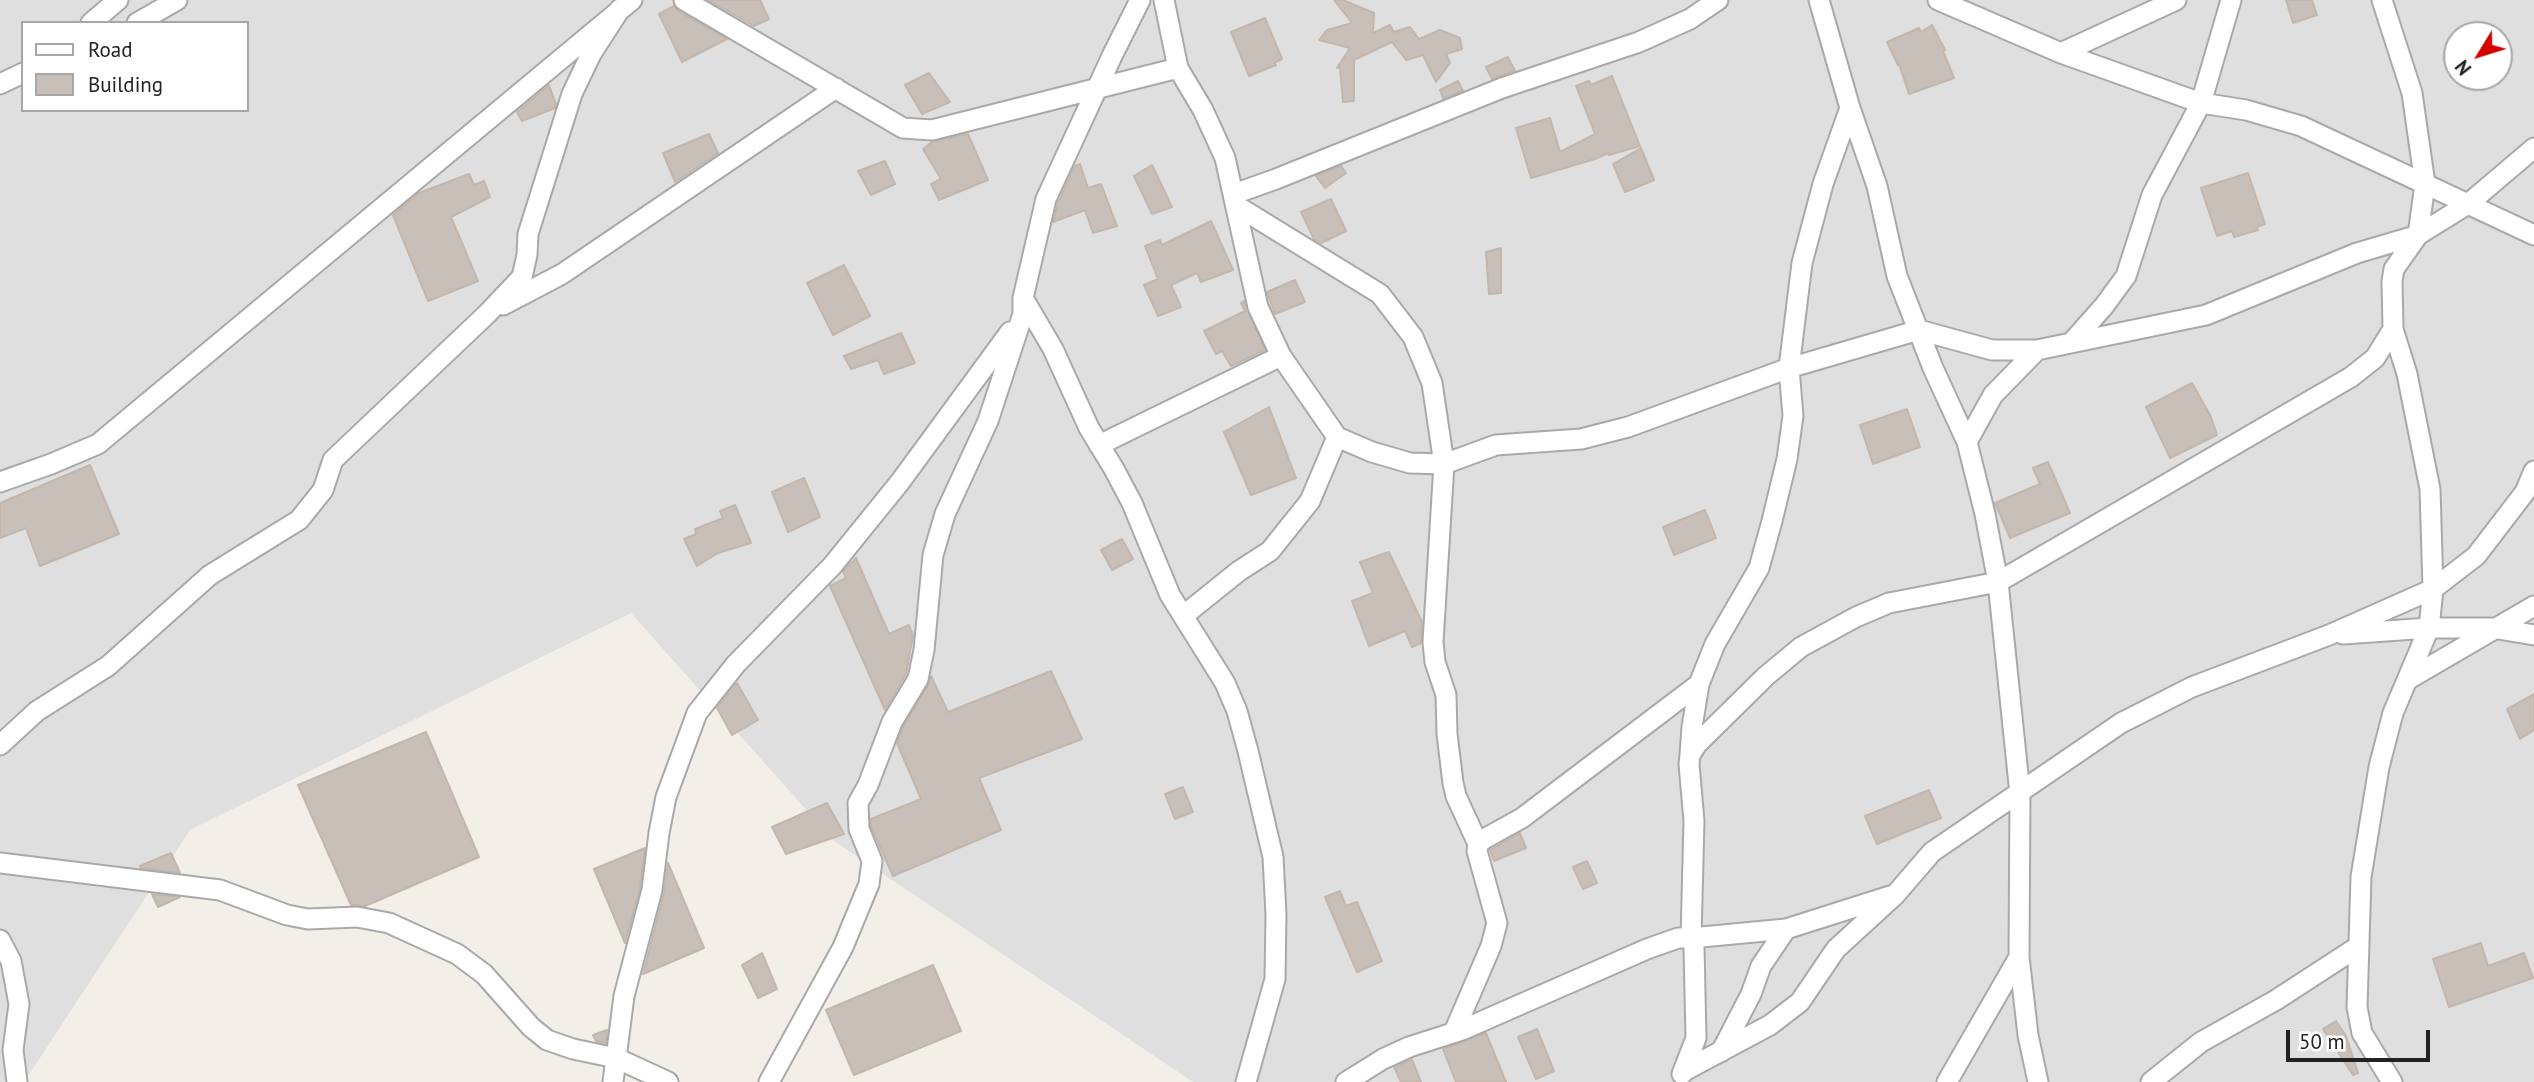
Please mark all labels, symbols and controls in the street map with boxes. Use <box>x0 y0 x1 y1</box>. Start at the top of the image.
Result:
legend <box>21 21 248 112</box>
north arrow <box>2443 21 2513 91</box>
text: Road <box>88 36 132 63</box>
text: N <box>2450 55 2476 80</box>
text: Building <box>88 71 163 98</box>
scale bar <box>2289 1016 2432 1060</box>
text: 50 m <box>2299 1028 2345 1055</box>

